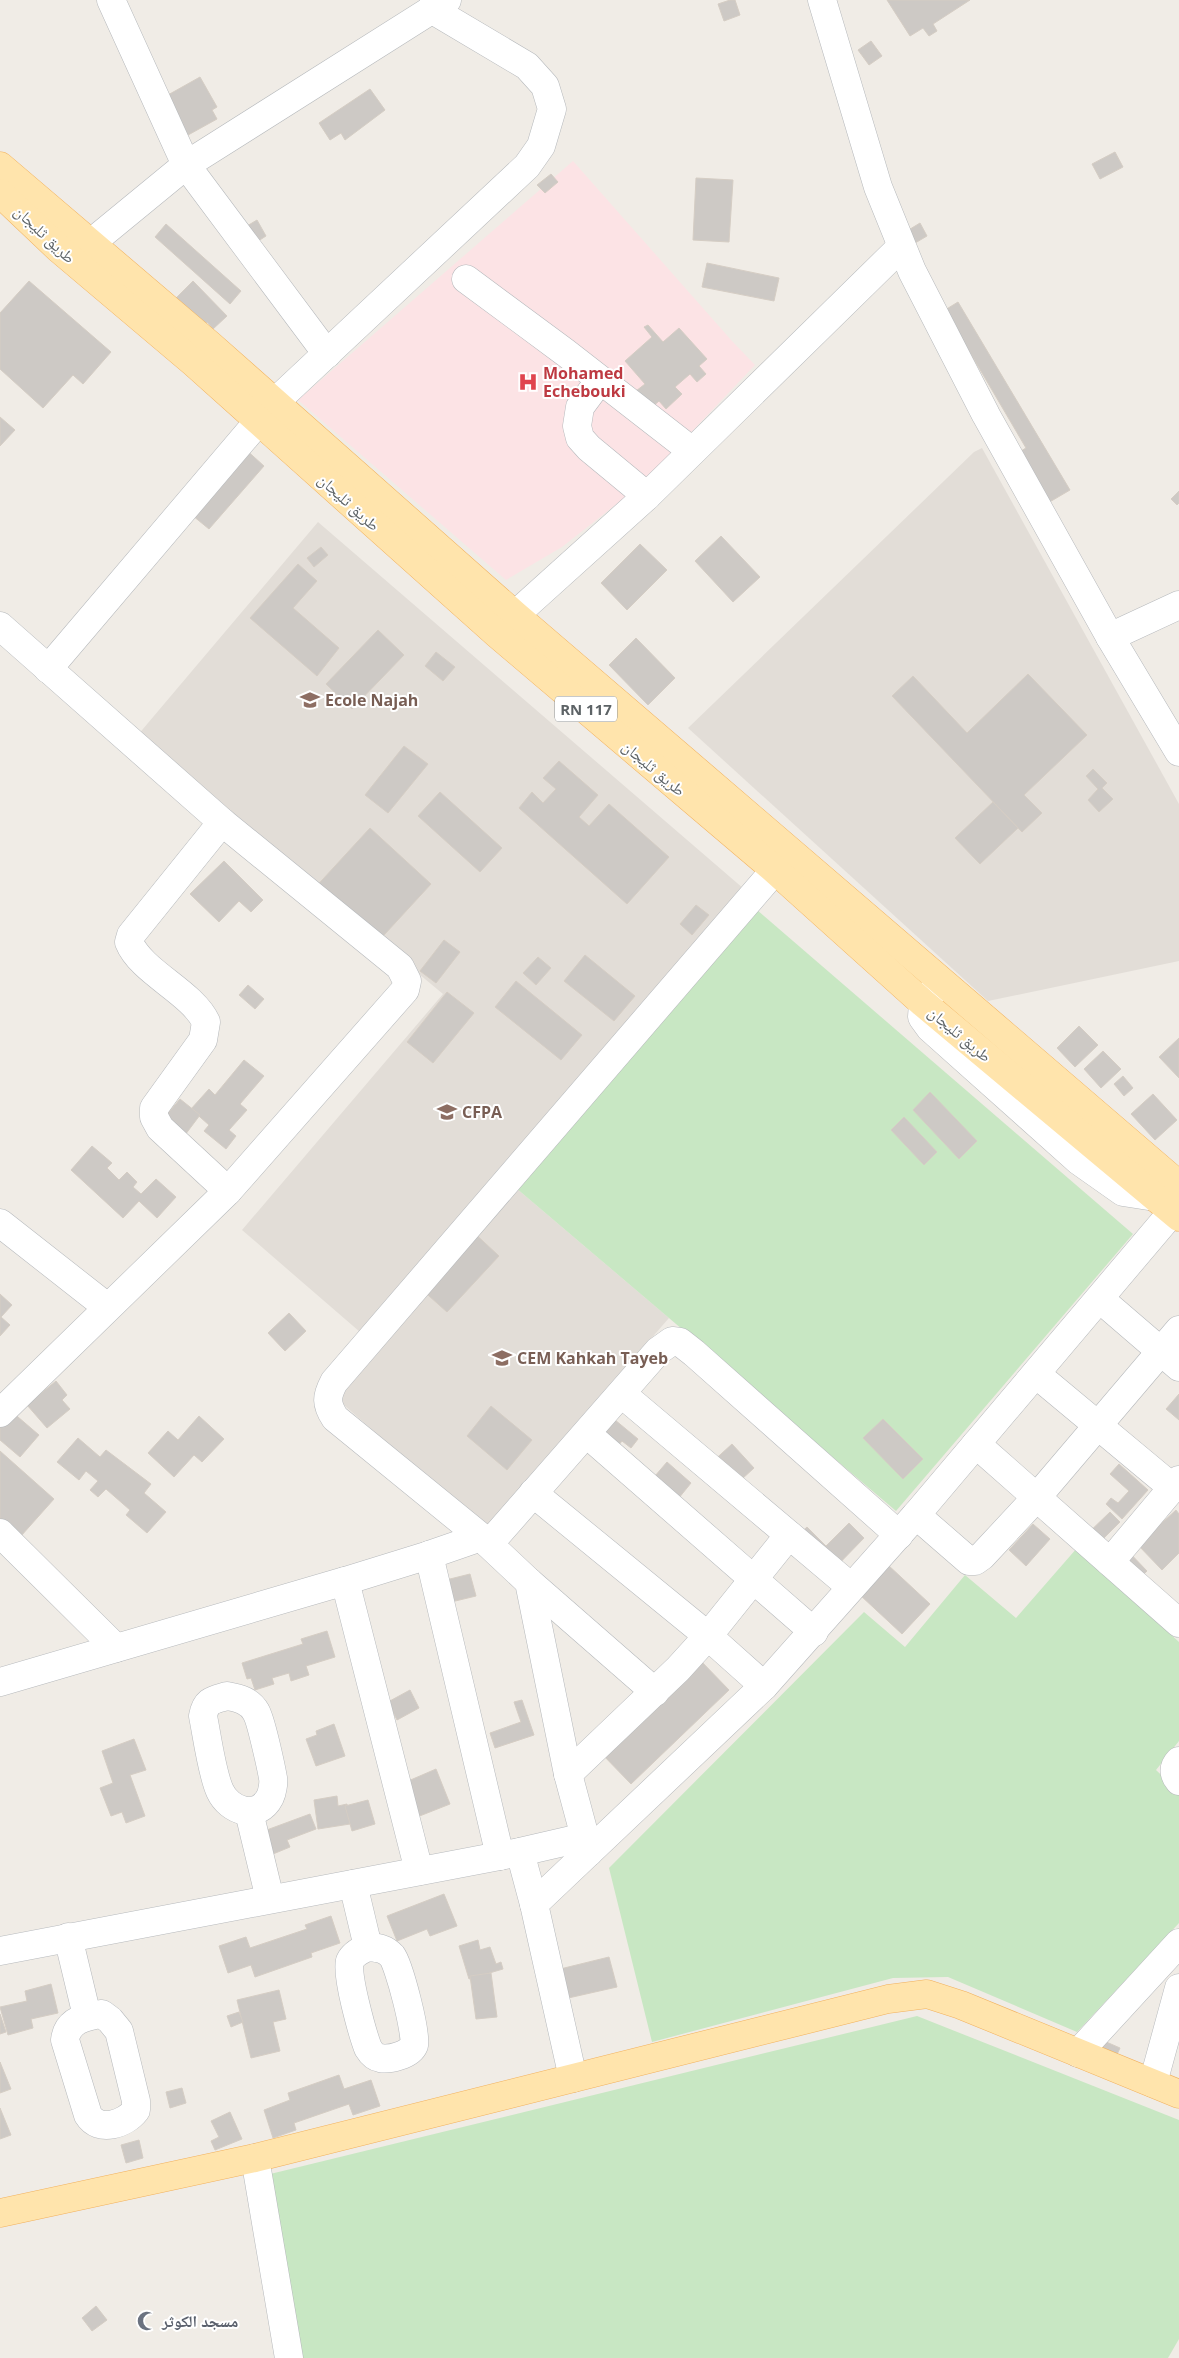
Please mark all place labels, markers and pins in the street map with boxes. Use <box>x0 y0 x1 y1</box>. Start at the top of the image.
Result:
place label: Mohamed Echebouki <box>543 362 626 402</box>
hospital icon: Mohamed Echebouki <box>517 371 539 393</box>
school or university icon: Ecole Najah <box>299 689 321 711</box>
place label: Ecole Najah <box>325 689 418 711</box>
school or university icon: CFPA <box>436 1101 458 1123</box>
place label: CFPA <box>462 1101 503 1123</box>
school or university icon: CEM Kahkah Tayeb <box>491 1347 513 1369</box>
place label: CEM Kahkah Tayeb <box>517 1347 668 1369</box>
mosque icon: مسجد الكوثر <box>136 2310 158 2332</box>
place label: مسجد الكوثر <box>161 2310 238 2332</box>

